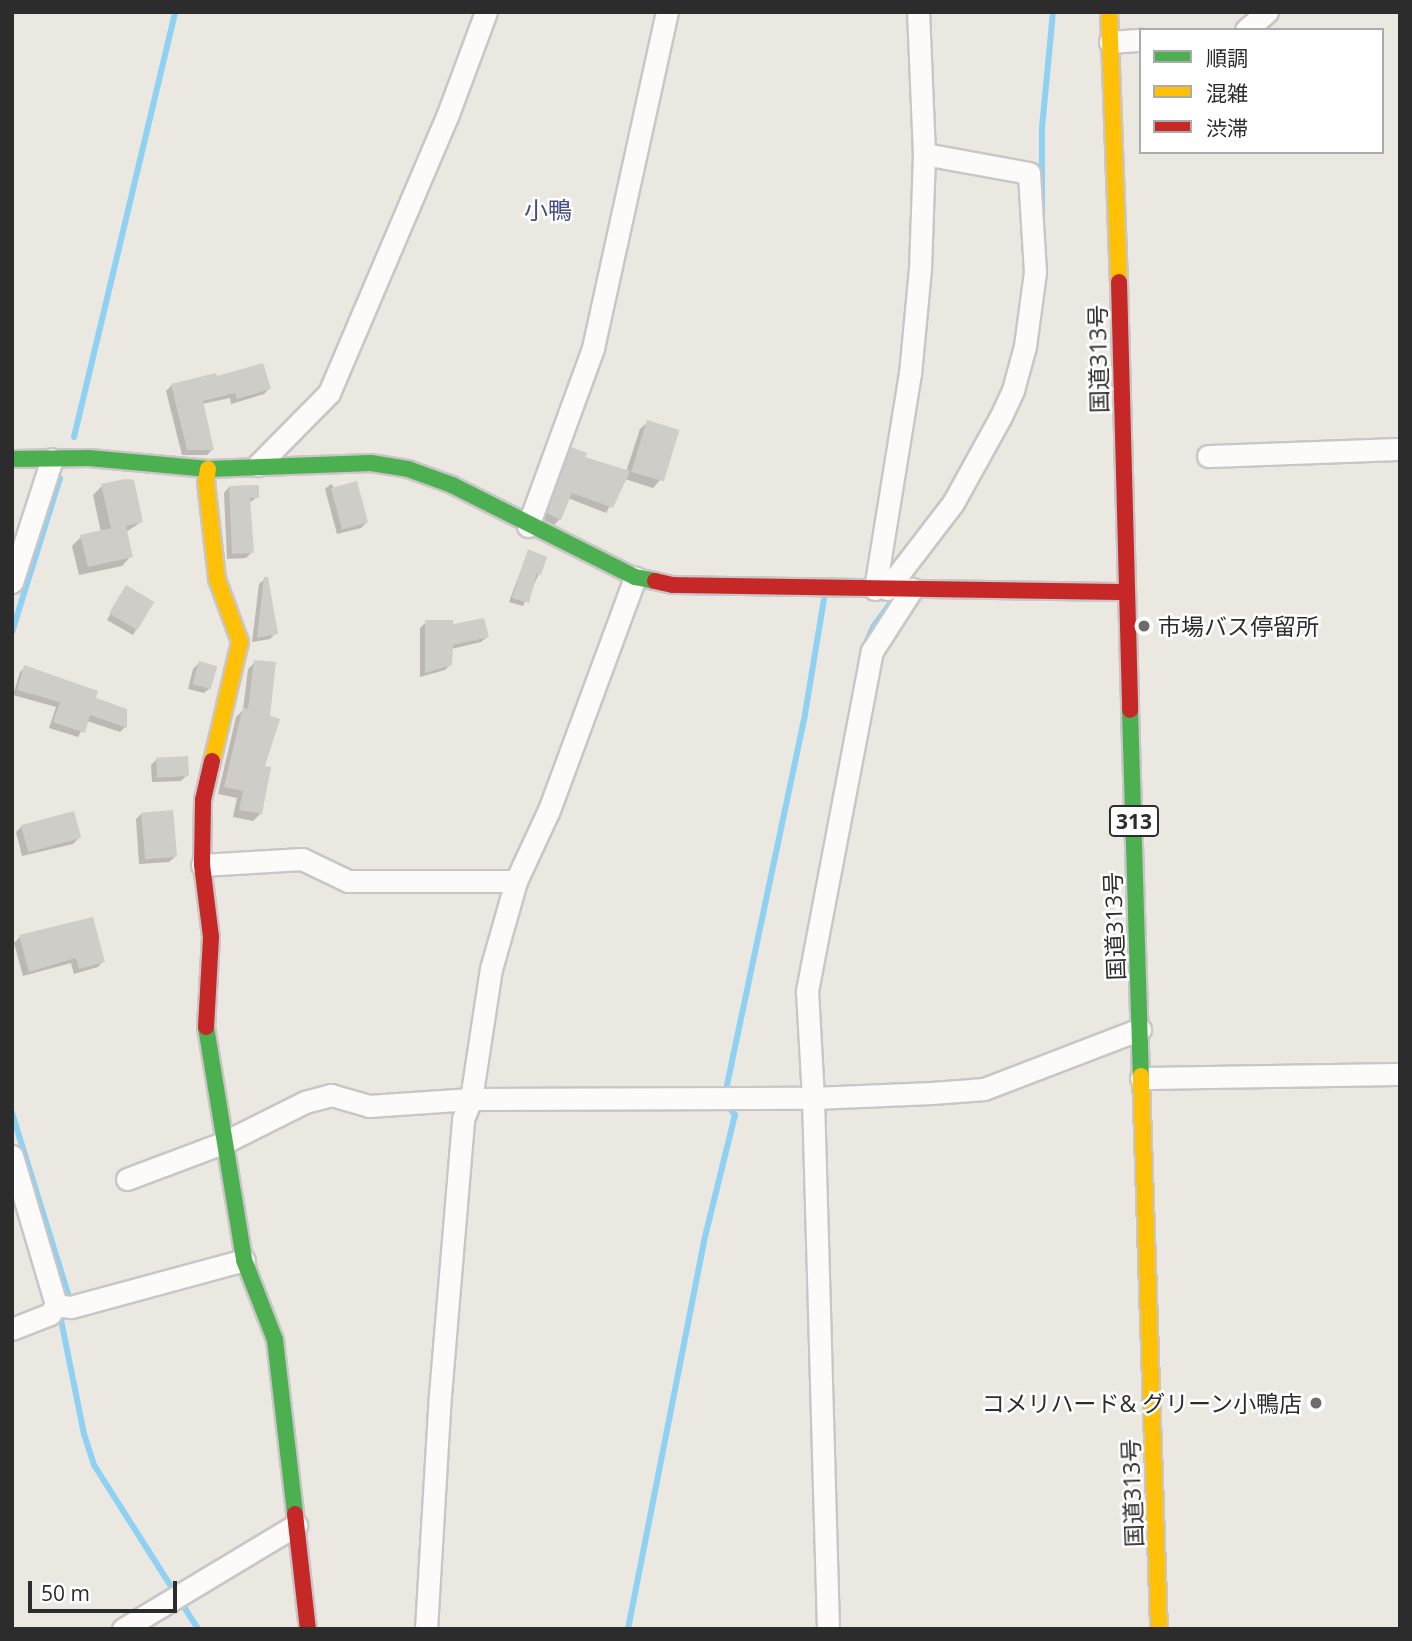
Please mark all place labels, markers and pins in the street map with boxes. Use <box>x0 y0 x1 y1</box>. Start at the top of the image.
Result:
place label: 市場バス停留所 <box>1158 612 1319 640</box>
marker: 市場バス停留所 <box>1136 618 1152 634</box>
place label: コメリハード& グリーン小鴨店 <box>980 1389 1302 1417</box>
marker: コメリハード& グリーン小鴨店 <box>1308 1395 1324 1411</box>

